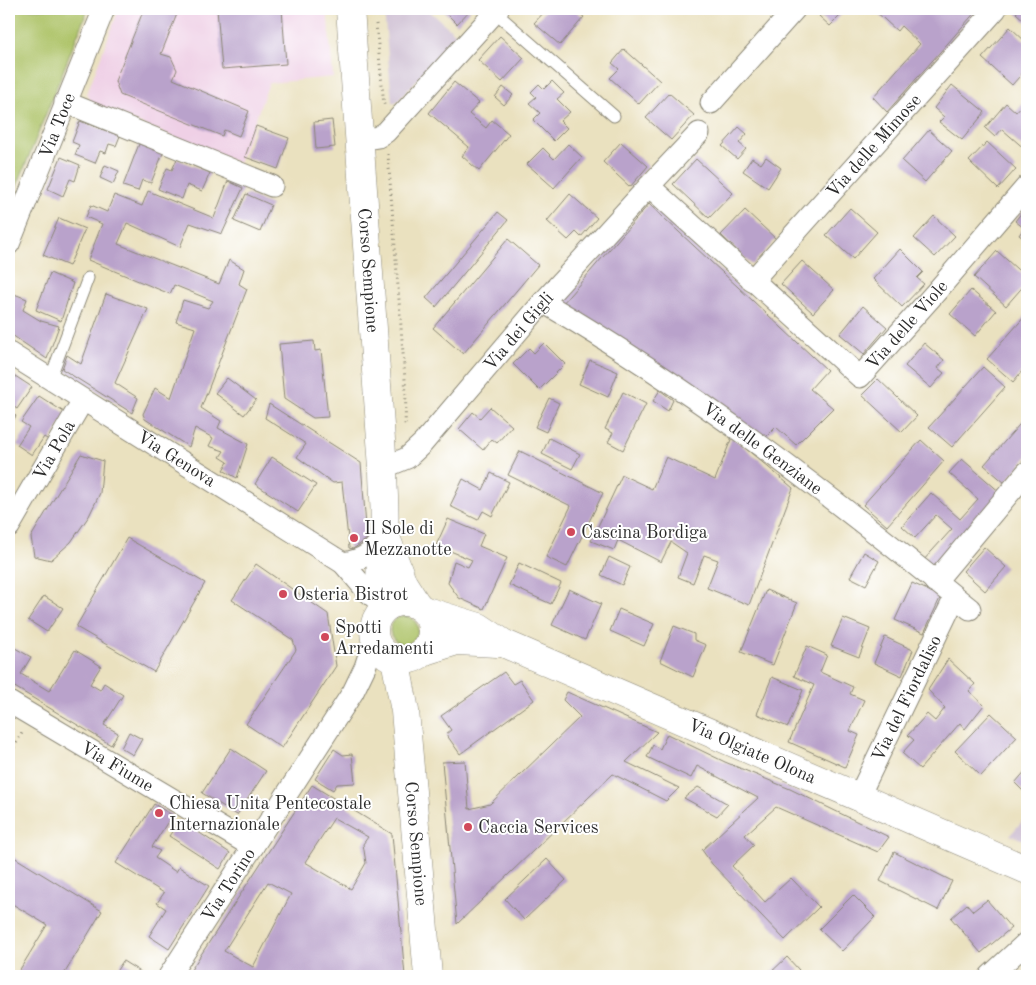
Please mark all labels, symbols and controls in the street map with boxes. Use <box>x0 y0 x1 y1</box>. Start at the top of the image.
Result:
street label: Via Toce <box>37 91 79 161</box>
street label: Via delle Mimose <box>824 91 925 201</box>
street label: Corso Sempione <box>354 207 381 333</box>
street label: Via delle Viole <box>863 277 952 373</box>
street label: Via dei Gigli <box>481 289 557 374</box>
street label: Via delle Genziane <box>699 399 825 499</box>
street label: Via Pola <box>30 417 79 484</box>
street label: Via Genova <box>134 428 219 491</box>
place label: Il Sole di Mezzanotte <box>364 520 452 559</box>
place label: Cascina Bordiga <box>581 524 708 542</box>
marker: Cascina Bordiga <box>565 526 577 538</box>
marker: Il Sole di Mezzanotte <box>348 532 360 544</box>
place label: Osteria Bistrot <box>293 586 408 604</box>
marker: Osteria Bistrot <box>277 588 289 600</box>
place label: Spotti Arredamenti <box>335 619 434 658</box>
marker: Spotti Arredamenti <box>319 631 331 643</box>
street label: Via del Fiordaliso <box>869 632 945 764</box>
street label: Via Olgiate Olona <box>685 716 819 788</box>
street label: Via Fiume <box>77 739 156 796</box>
street label: Corso Sempione <box>401 781 430 907</box>
place label: Chiesa Unita Pentecostale Internazionale <box>169 795 371 834</box>
marker: Chiesa Unita Pentecostale Internazionale <box>153 807 165 819</box>
place label: Caccia Services <box>478 819 599 837</box>
marker: Caccia Services <box>462 821 474 833</box>
street label: Via Torino <box>199 845 259 925</box>

